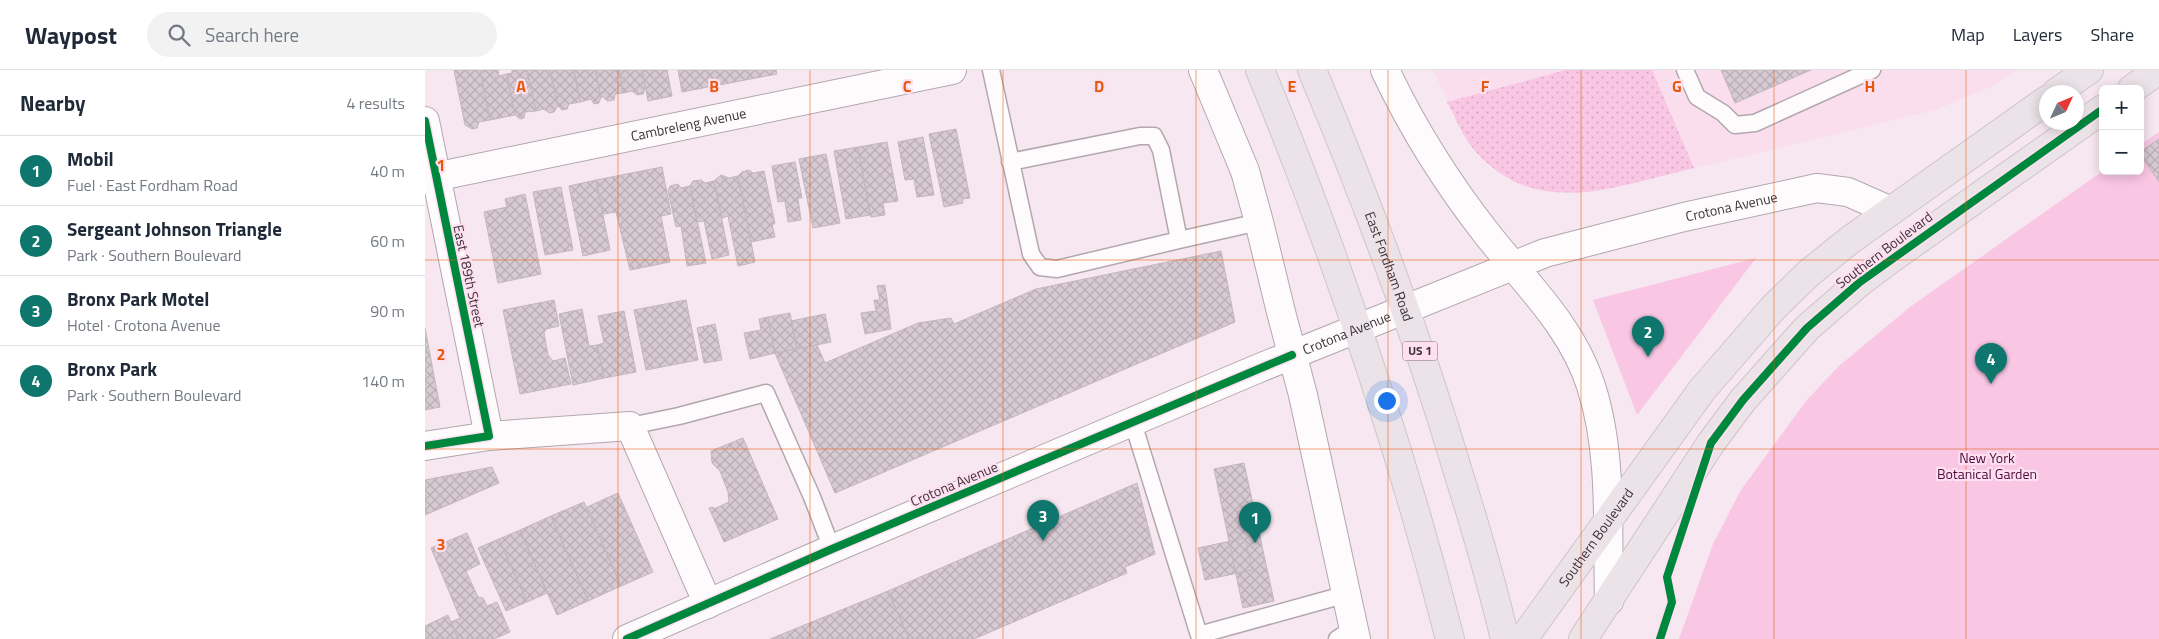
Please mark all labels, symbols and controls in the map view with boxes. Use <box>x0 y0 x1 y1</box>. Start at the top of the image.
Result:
search box <box>147 12 497 57</box>
text: Waypost <box>25 17 117 53</box>
text: Search here <box>205 20 299 49</box>
icon: search <box>165 21 193 49</box>
text: Map <box>1951 21 1985 48</box>
text: Layers <box>2013 21 2062 48</box>
text: Share <box>2090 21 2134 48</box>
text: A <box>516 74 526 98</box>
text: B <box>709 74 719 98</box>
text: C <box>903 74 912 98</box>
text: D <box>1094 74 1104 98</box>
text: E <box>1288 74 1297 98</box>
text: F <box>1481 74 1490 98</box>
text: G <box>1672 74 1682 98</box>
text: H <box>1865 74 1875 98</box>
north arrow <box>2039 85 2084 130</box>
map controls <box>2099 85 2144 175</box>
button: + <box>2099 85 2144 130</box>
text: Nearby <box>20 87 85 119</box>
text: 4 results <box>346 91 405 115</box>
street label: Cambreleng Avenue <box>629 102 748 146</box>
button: − <box>2099 130 2144 175</box>
text: Mobil <box>67 144 114 173</box>
text: 1 <box>437 153 445 177</box>
text: 1 <box>32 159 40 183</box>
text: 40 m <box>370 159 405 183</box>
text: Fuel · East Fordham Road <box>67 173 238 197</box>
street label: Crotona Avenue <box>1683 186 1779 226</box>
street label: Southern Boulevard <box>1831 206 1937 293</box>
street label: East Fordham Road <box>1360 208 1419 324</box>
text: Sergeant Johnson Triangle <box>67 214 282 243</box>
street label: East 189th Street <box>448 223 491 329</box>
text: 2 <box>32 229 40 253</box>
text: 60 m <box>370 229 405 253</box>
text: Park · Southern Boulevard <box>67 243 242 267</box>
text: Bronx Park Motel <box>67 284 209 313</box>
text: 3 <box>32 299 40 323</box>
text: 90 m <box>370 299 405 323</box>
street label: Crotona Avenue <box>1299 305 1394 360</box>
text: Hotel · Crotona Avenue <box>67 313 221 337</box>
pin: 2 <box>1632 316 1664 357</box>
text: 2 <box>437 342 445 366</box>
road number: US 1 <box>1403 342 1437 360</box>
pin: 4 <box>1975 343 2007 384</box>
text: Bronx Park <box>67 354 157 383</box>
text: 4 <box>32 369 40 393</box>
text: 140 m <box>361 369 405 393</box>
text: Park · Southern Boulevard <box>67 383 242 407</box>
your location <box>1374 388 1400 414</box>
park label: New York Botanical Garden <box>1937 447 2037 484</box>
street label: Crotona Avenue <box>907 456 1001 511</box>
street label: Southern Boulevard <box>1553 484 1638 591</box>
pin: 3 <box>1027 500 1059 541</box>
pin: 1 <box>1239 502 1271 543</box>
text: 3 <box>437 532 445 556</box>

